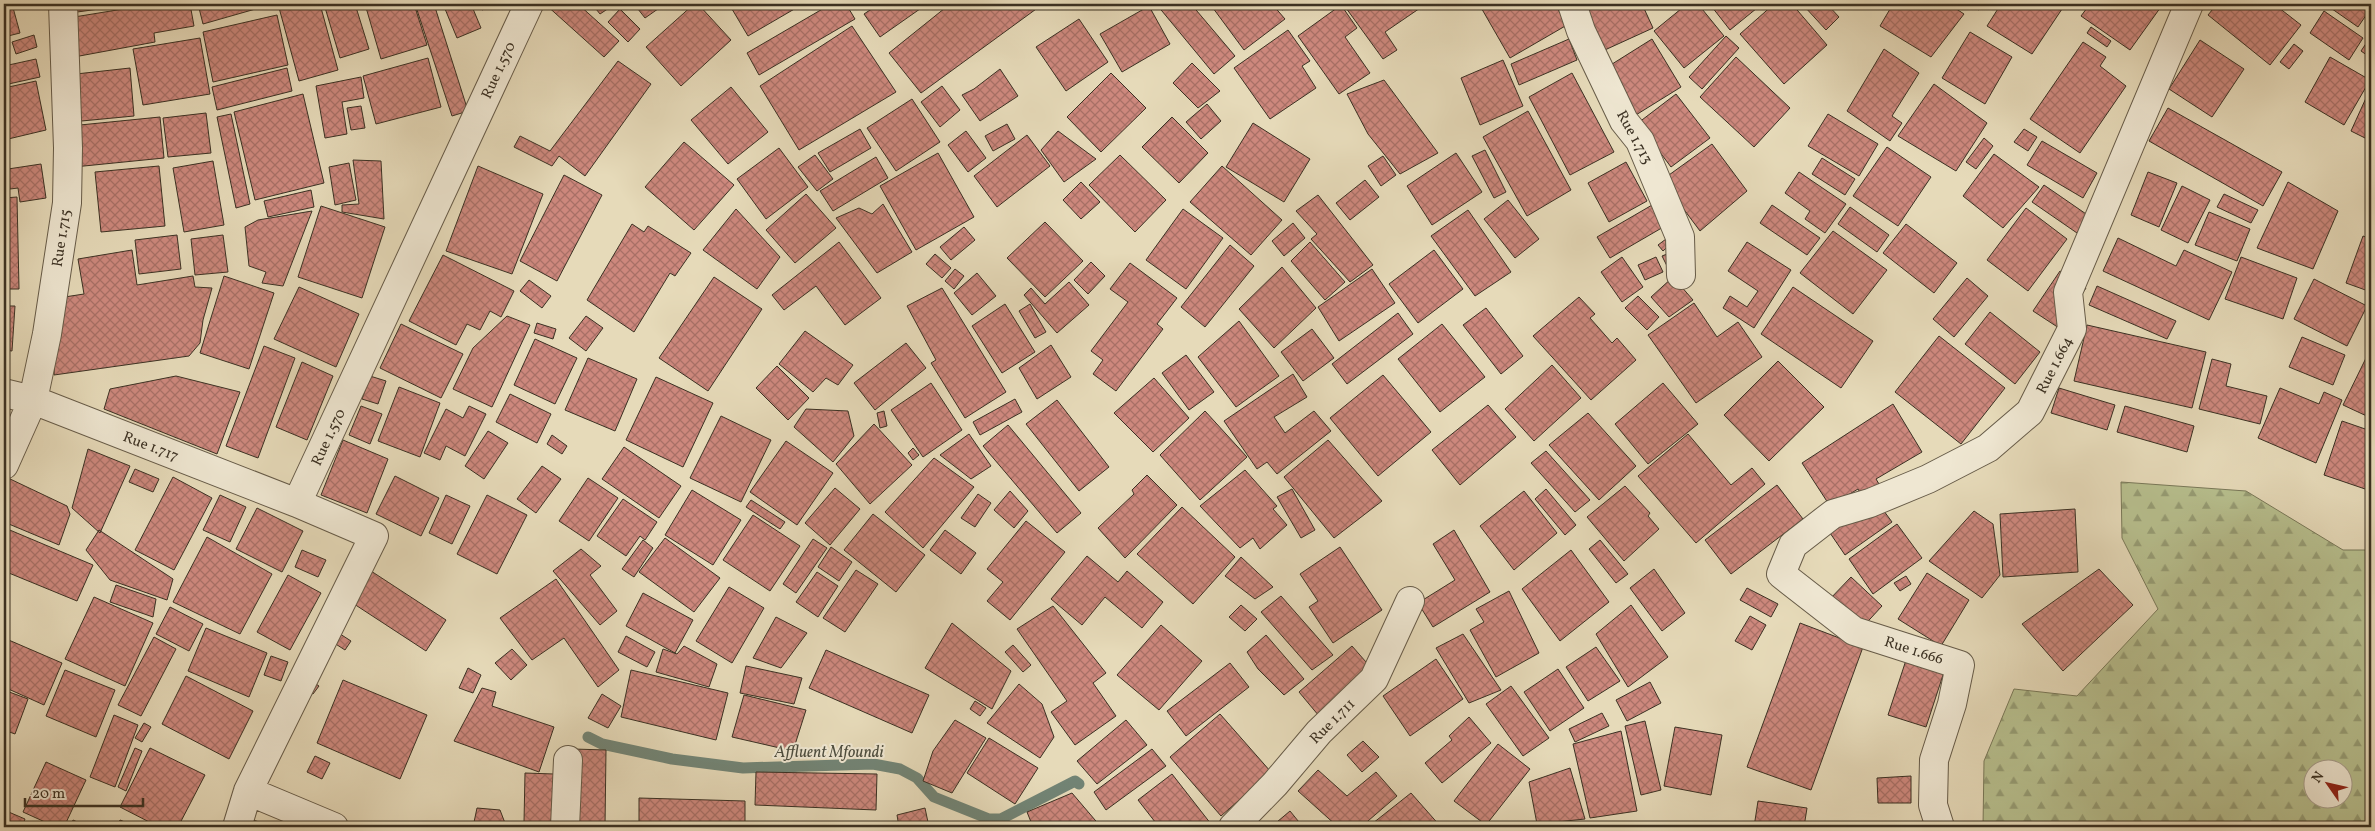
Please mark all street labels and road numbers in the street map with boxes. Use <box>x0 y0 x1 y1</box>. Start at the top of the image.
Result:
street label: Rue 1.570 <box>477 39 522 103</box>
street label: Rue 1.713 <box>1610 107 1657 168</box>
street label: Rue 1.715 <box>48 208 77 269</box>
street label: Rue 1.664 <box>2032 333 2079 398</box>
street label: Rue 1.570 <box>307 406 352 470</box>
street label: Rue 1.717 <box>120 427 181 468</box>
street label: Rue 1.666 <box>1881 632 1946 671</box>
street label: Rue 1.711 <box>1306 695 1361 750</box>

